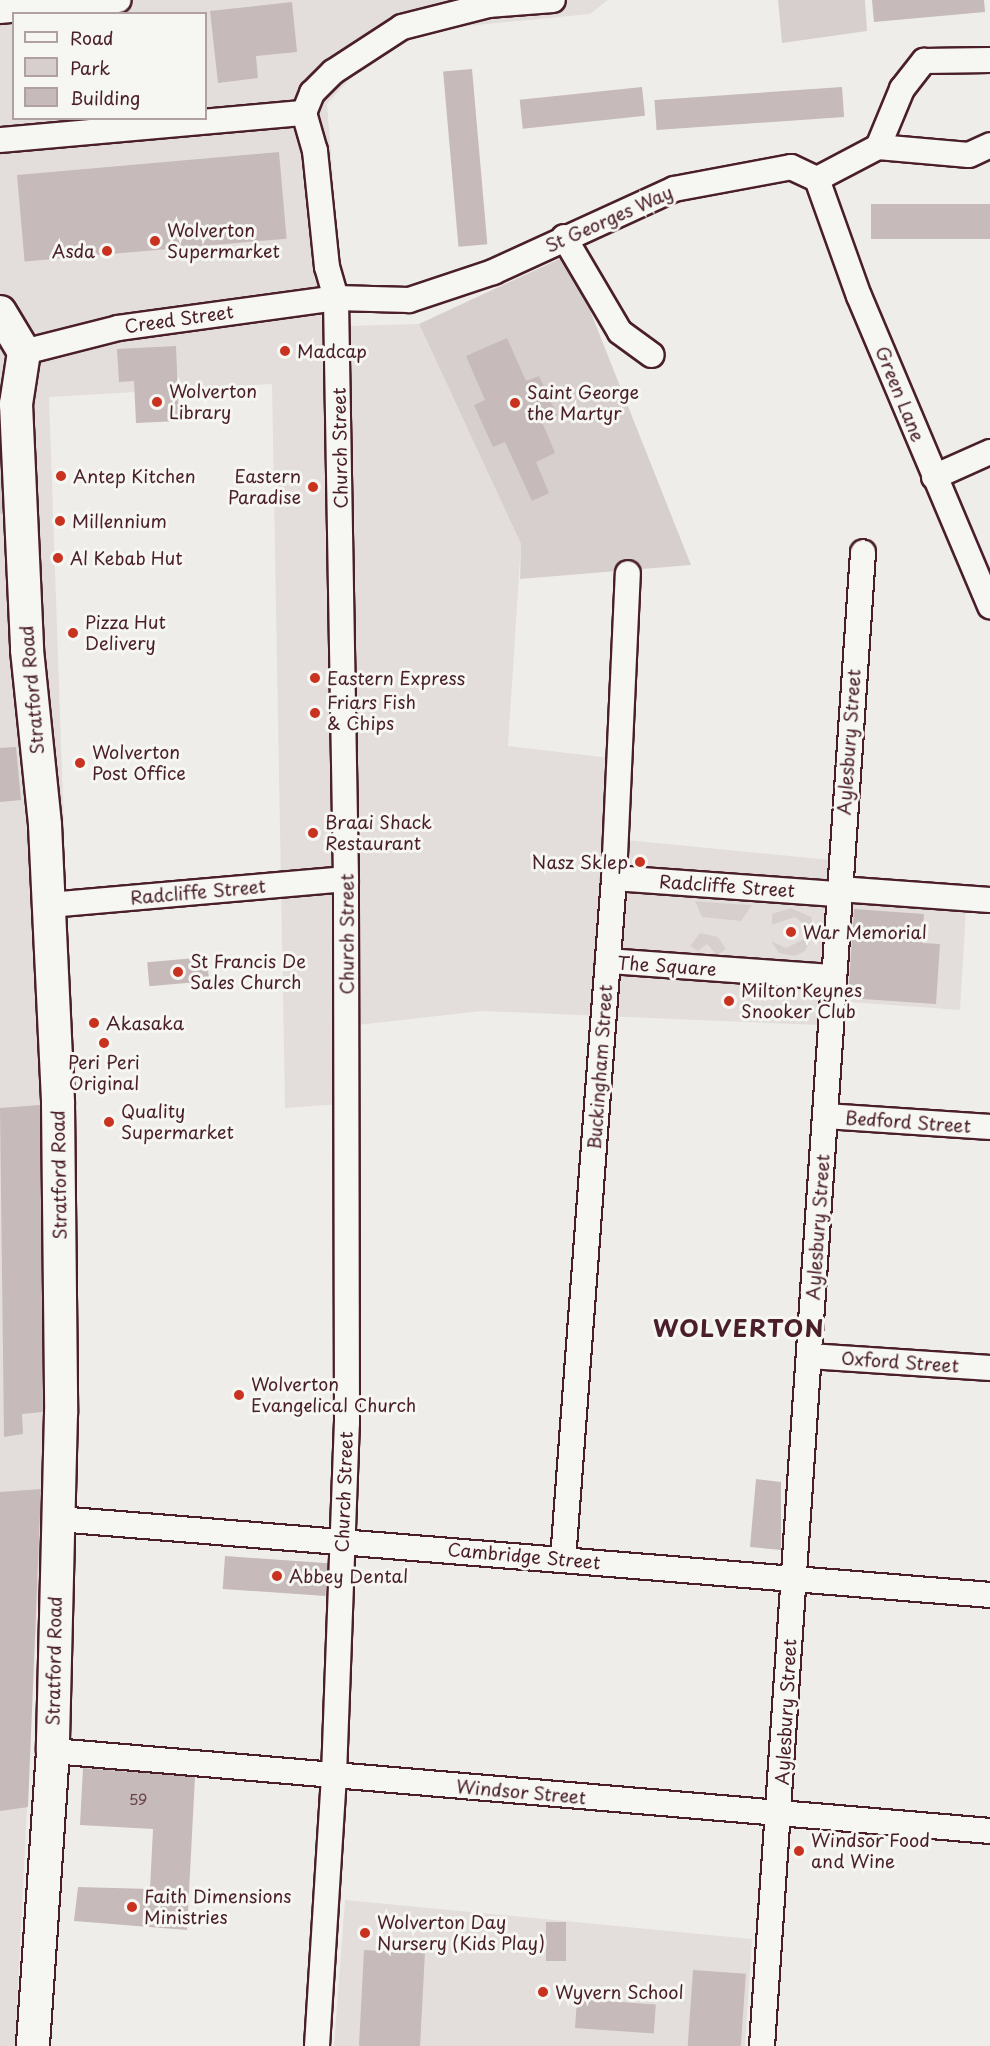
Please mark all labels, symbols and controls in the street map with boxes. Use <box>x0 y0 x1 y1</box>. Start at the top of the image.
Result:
legend <box>12 12 207 120</box>
text: Road <box>70 24 114 51</box>
text: Park <box>70 54 110 81</box>
text: Building <box>70 84 140 111</box>
street label: St Georges Way <box>541 181 677 257</box>
place label: Wolverton Supermarket <box>167 220 280 262</box>
marker: Wolverton Supermarket <box>148 234 162 248</box>
place label: Asda <box>52 240 95 262</box>
marker: Asda <box>100 244 114 258</box>
street label: Creed Street <box>123 301 235 337</box>
place label: Madcap <box>297 340 367 362</box>
street label: Green Lane <box>871 342 929 446</box>
marker: Madcap <box>278 344 292 358</box>
place label: Wolverton Library <box>169 381 257 424</box>
place label: Saint George the Martyr <box>527 382 640 424</box>
street label: Church Street <box>328 387 352 509</box>
marker: Wolverton Library <box>150 395 164 409</box>
marker: Saint George the Martyr <box>508 396 522 410</box>
place label: Antep Kitchen <box>73 465 196 487</box>
place label: Eastern Paradise <box>228 466 301 508</box>
marker: Antep Kitchen <box>54 469 68 483</box>
marker: Eastern Paradise <box>306 480 320 494</box>
place label: Millennium <box>72 510 167 532</box>
marker: Millennium <box>53 514 67 528</box>
place label: Al Kebab Hut <box>70 547 184 569</box>
marker: Al Kebab Hut <box>51 551 65 565</box>
place label: Pizza Hut Delivery <box>85 612 167 654</box>
street label: Stratford Road <box>16 624 48 756</box>
marker: Pizza Hut Delivery <box>66 626 80 640</box>
place label: Eastern Express <box>327 667 465 689</box>
street label: Aylesbury Street <box>833 668 865 816</box>
marker: Eastern Express <box>308 671 322 685</box>
place label: Friars Fish & Chips <box>327 692 417 734</box>
marker: Friars Fish & Chips <box>308 706 322 720</box>
place label: Wolverton Post Office <box>92 742 186 784</box>
marker: Wolverton Post Office <box>73 756 87 770</box>
place label: Braai Shack Restaurant <box>325 812 432 854</box>
marker: Braai Shack Restaurant <box>306 826 320 840</box>
place label: Nasz Sklep <box>531 851 628 873</box>
marker: Nasz Sklep <box>633 855 647 869</box>
street label: Radcliffe Street <box>658 870 796 902</box>
street label: Church Street <box>336 873 358 995</box>
street label: Radcliffe Street <box>129 875 267 909</box>
place label: War Memorial <box>803 921 929 943</box>
marker: War Memorial <box>784 925 798 939</box>
place label: St Francis De Sales Church <box>190 951 307 994</box>
street label: The Square <box>617 952 717 980</box>
marker: St Francis De Sales Church <box>171 965 185 979</box>
place label: Milton Keynes Snooker Club <box>741 980 862 1022</box>
street label: Buckingham Street <box>583 984 617 1150</box>
marker: Milton Keynes Snooker Club <box>722 994 736 1008</box>
place label: Akasaka <box>106 1012 184 1034</box>
marker: Akasaka <box>87 1016 101 1030</box>
marker: Peri Peri Original <box>97 1036 111 1050</box>
place label: Peri Peri Original <box>68 1052 140 1094</box>
place label: Quality Supermarket <box>121 1101 234 1144</box>
street label: Bedford Street <box>844 1107 972 1137</box>
street label: Stratford Road <box>47 1110 71 1240</box>
marker: Quality Supermarket <box>102 1115 116 1129</box>
street label: Aylesbury Street <box>802 1153 834 1301</box>
district label: WOLVERTON <box>654 1314 824 1342</box>
street label: Oxford Street <box>840 1347 960 1377</box>
place label: Wolverton Evangelical Church <box>251 1374 416 1416</box>
marker: Wolverton Evangelical Church <box>232 1388 246 1402</box>
street label: Church Street <box>331 1431 357 1553</box>
street label: Cambridge Street <box>447 1539 601 1573</box>
place label: Abbey Dental <box>289 1565 409 1587</box>
marker: Abbey Dental <box>270 1569 284 1583</box>
street label: Stratford Road <box>42 1596 66 1726</box>
street label: Aylesbury Street <box>771 1638 801 1786</box>
street label: Windsor Street <box>454 1775 588 1809</box>
house number: 59 <box>129 1790 147 1808</box>
place label: Windsor Food and Wine <box>811 1830 930 1872</box>
marker: Windsor Food and Wine <box>792 1844 806 1858</box>
place label: Faith Dimensions Ministries <box>144 1886 292 1928</box>
marker: Faith Dimensions Ministries <box>125 1900 139 1914</box>
place label: Wolverton Day Nursery (Kids Play) <box>377 1912 546 1954</box>
marker: Wolverton Day Nursery (Kids Play) <box>358 1926 372 1940</box>
place label: Wyvern School <box>555 1981 684 2003</box>
marker: Wyvern School <box>536 1985 550 1999</box>

